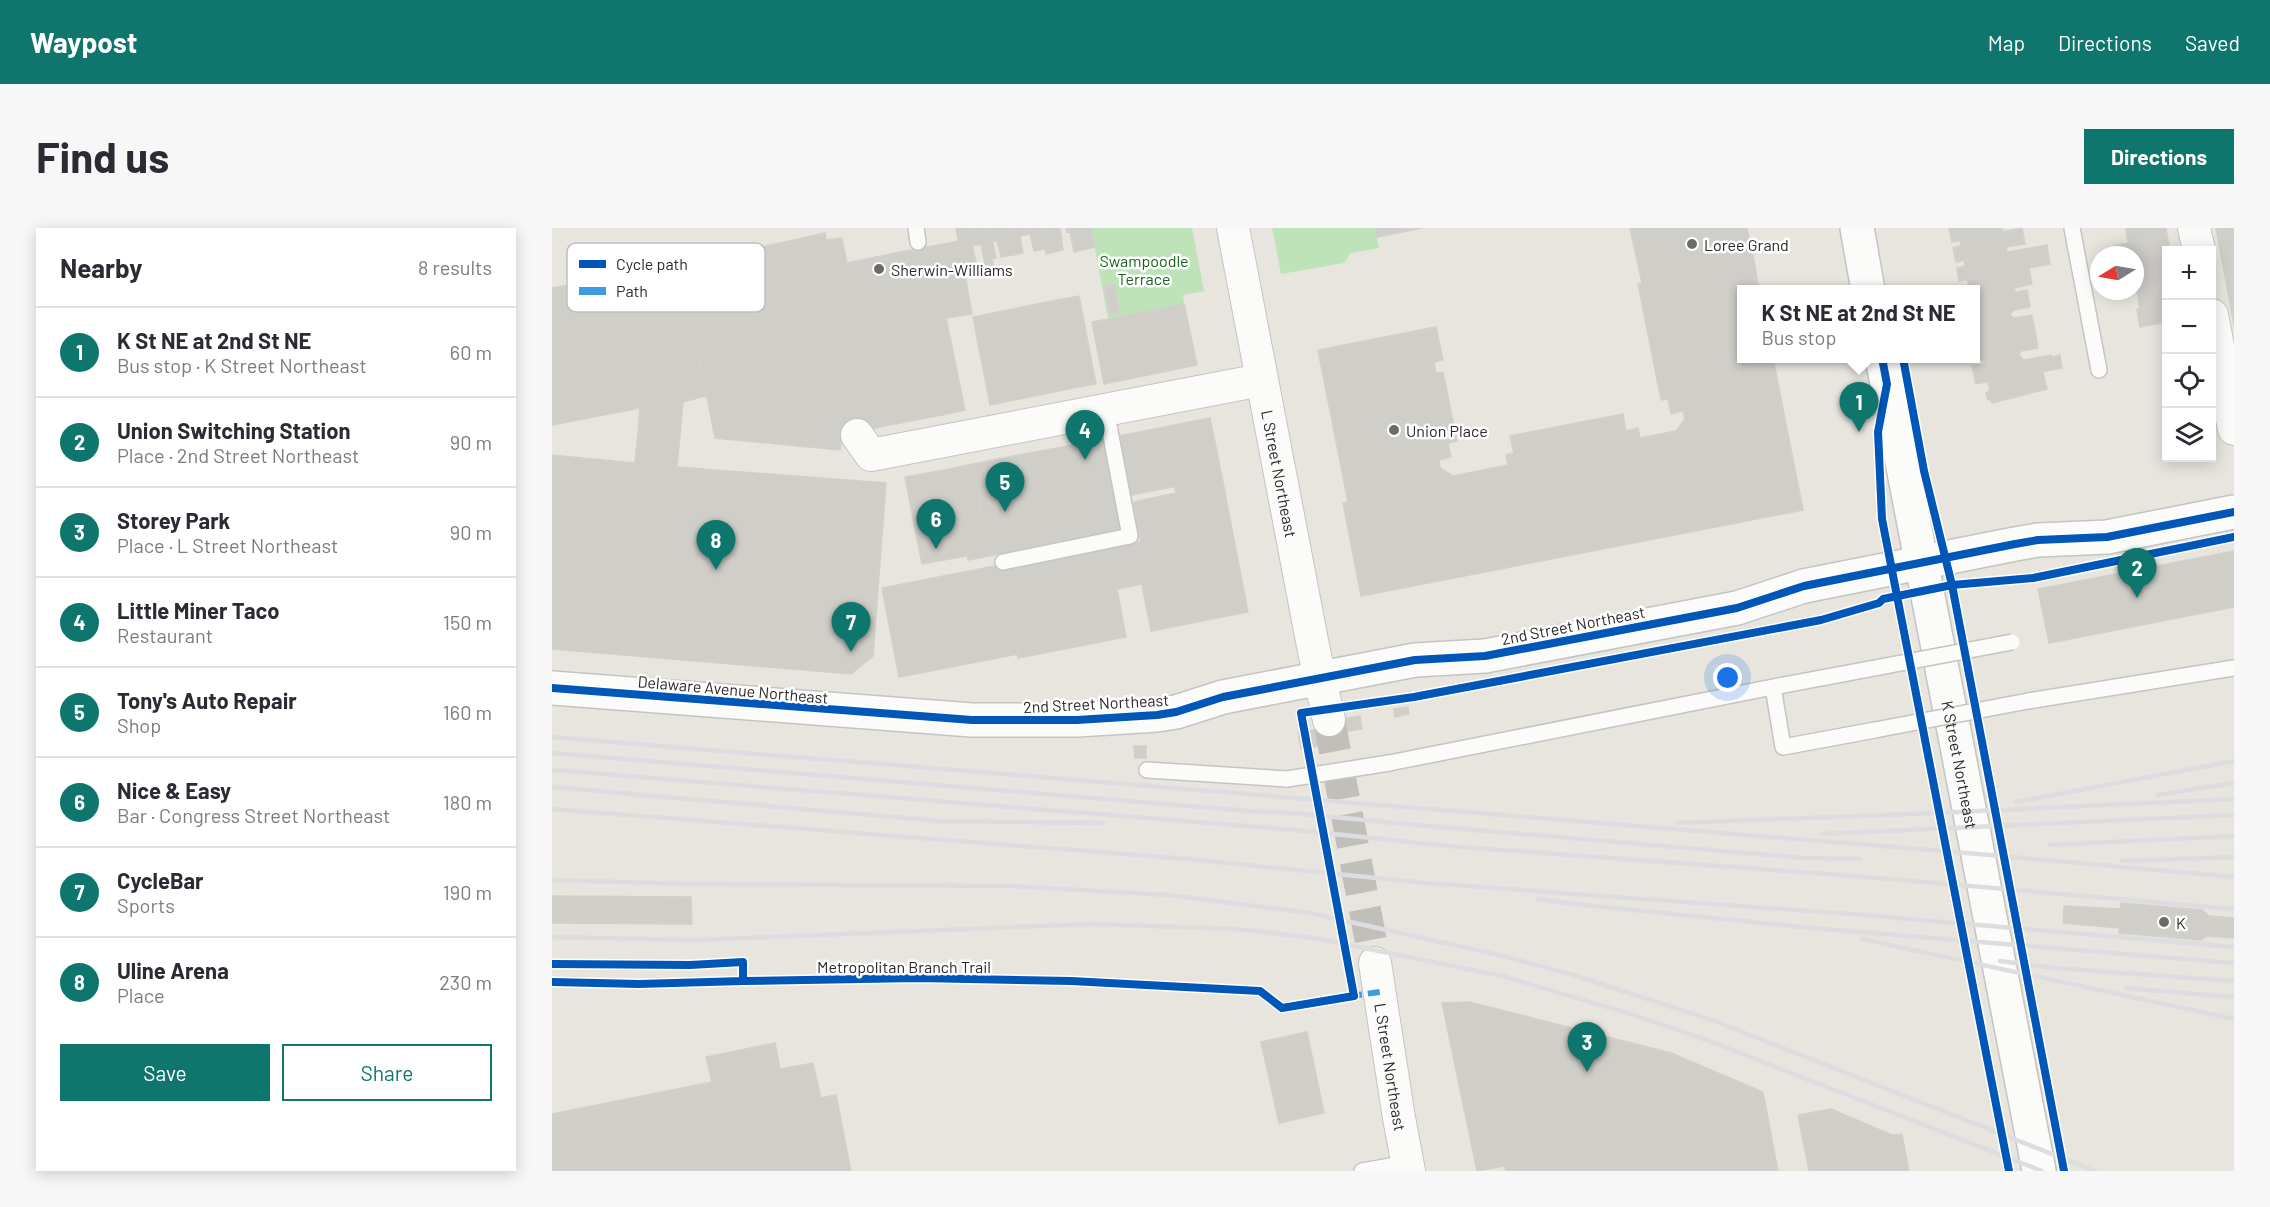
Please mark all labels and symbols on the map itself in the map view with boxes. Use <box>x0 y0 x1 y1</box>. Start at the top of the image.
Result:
place label: Loree Grand <box>1704 235 1789 254</box>
marker: Loree Grand <box>1685 237 1699 251</box>
legend <box>567 243 765 312</box>
north arrow <box>2090 246 2144 300</box>
park label: Swampoodle Terrace <box>1099 251 1189 288</box>
text: Cycle path <box>616 254 688 273</box>
place label: Sherwin-Williams <box>891 260 1013 279</box>
marker: Sherwin-Williams <box>872 262 886 276</box>
text: Path <box>616 281 648 300</box>
pin: 1 <box>1840 382 1878 432</box>
street label: L Street Northeast <box>1259 408 1301 539</box>
pin: 4 <box>1066 410 1104 460</box>
place label: Union Place <box>1406 421 1488 440</box>
marker: Union Place <box>1387 423 1401 437</box>
pin: 5 <box>986 462 1024 512</box>
pin: 6 <box>916 500 956 549</box>
pin: 8 <box>696 520 736 570</box>
pin: 2 <box>2118 548 2156 598</box>
pin: 7 <box>832 602 870 652</box>
street label: 2nd Street Northeast <box>1500 602 1646 648</box>
your location <box>1713 663 1742 692</box>
street label: Delaware Avenue Northeast <box>637 671 829 707</box>
street label: 2nd Street Northeast <box>1023 690 1169 716</box>
street label: K Street Northeast <box>1939 699 1982 830</box>
place label: K <box>2176 913 2186 932</box>
marker: K <box>2157 915 2171 929</box>
street label: Metropolitan Branch Trail <box>817 957 991 976</box>
street label: L Street Northeast <box>1372 1001 1411 1132</box>
pin: 3 <box>1568 1022 1606 1072</box>

